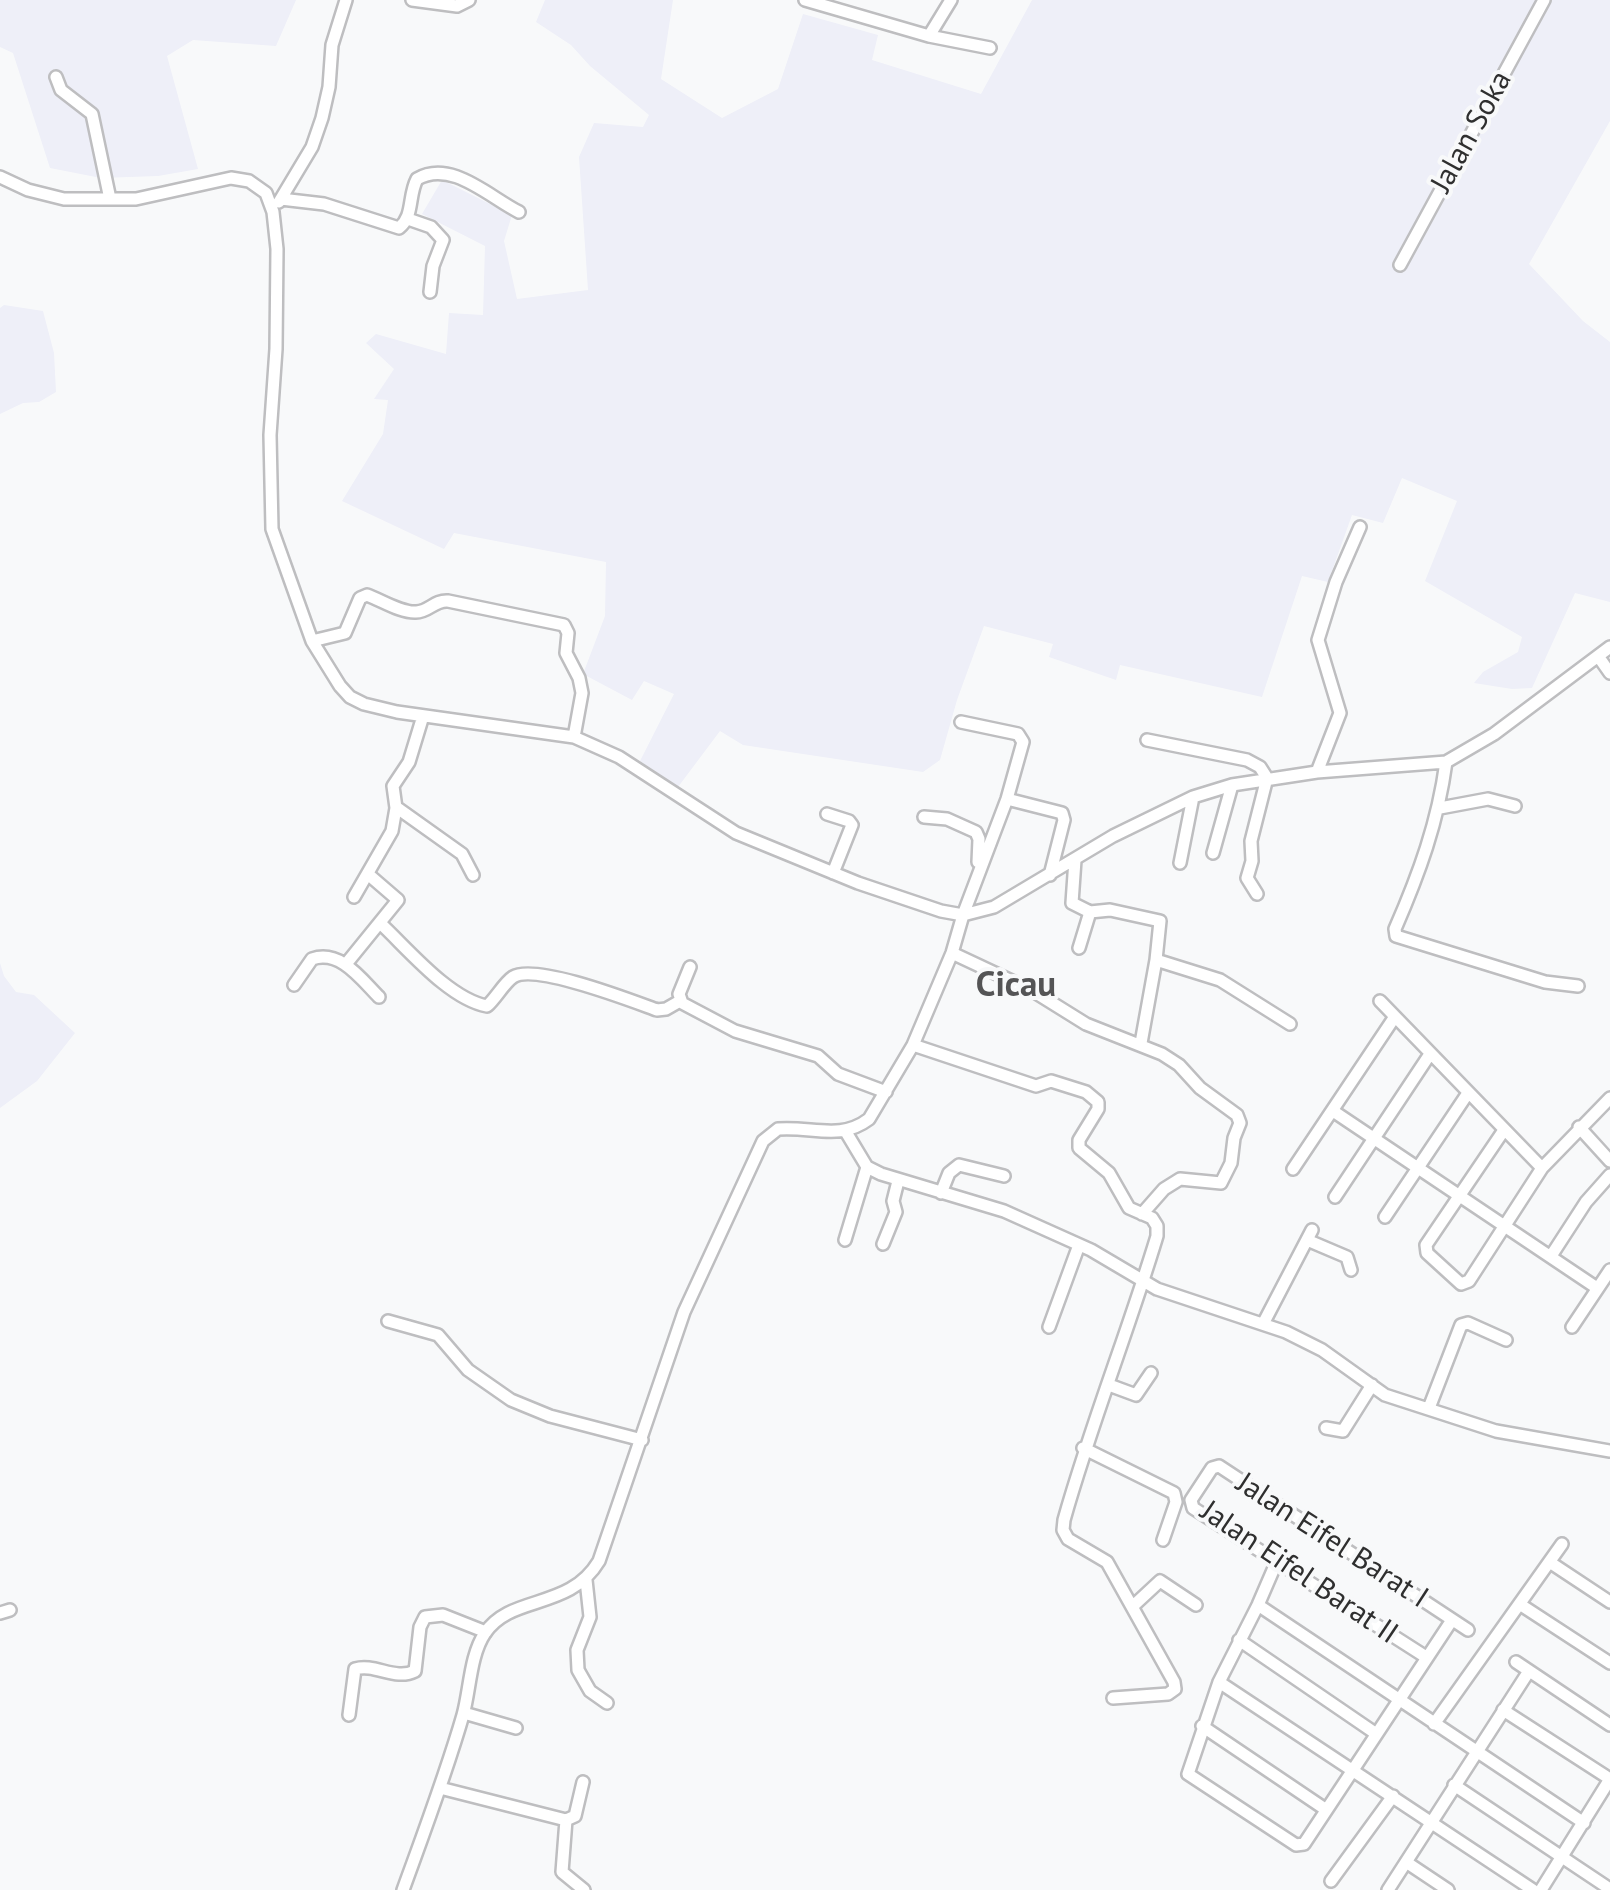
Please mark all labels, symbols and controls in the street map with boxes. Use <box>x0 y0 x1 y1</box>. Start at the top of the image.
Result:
street label: Jalan Soka <box>1424 65 1520 199</box>
district label: Cicau <box>976 965 1056 1007</box>
street label: Jalan Eifel Barat I <box>1229 1466 1435 1616</box>
street label: Jalan Eifel Barat II <box>1194 1494 1404 1652</box>

